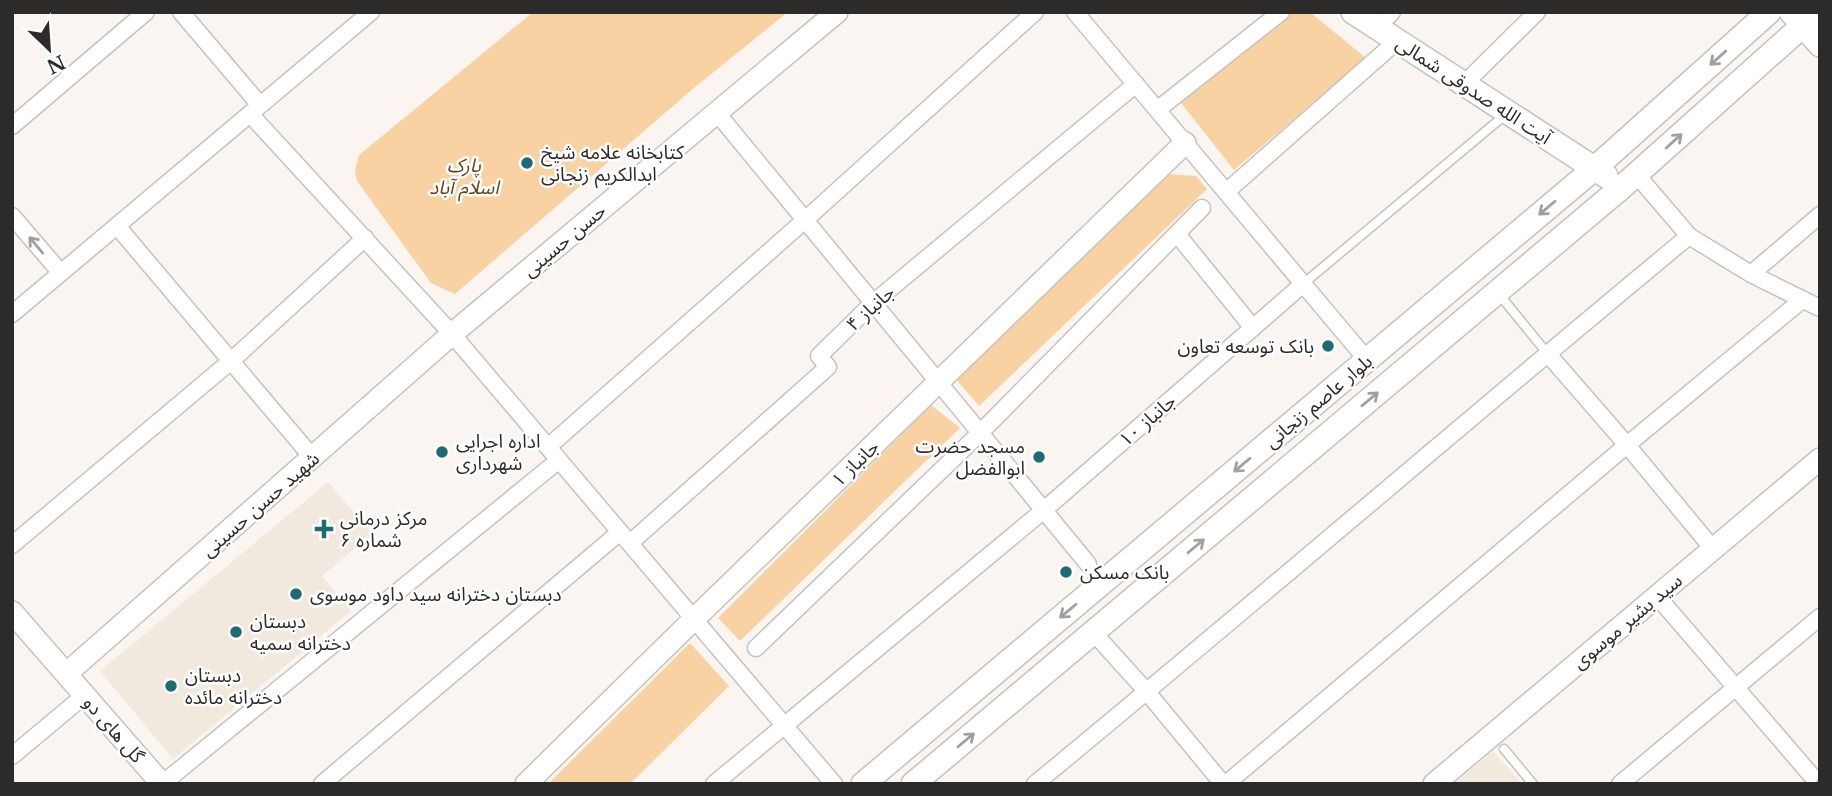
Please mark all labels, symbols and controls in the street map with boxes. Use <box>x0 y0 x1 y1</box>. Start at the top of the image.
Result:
north arrow <box>14 14 84 84</box>
street label: آیت الله صدوقی شمالی <box>1392 32 1557 150</box>
text: N <box>43 50 69 78</box>
one-way arrow <box>1709 50 1727 66</box>
one-way arrow <box>1665 133 1683 149</box>
place label: کتابخانه علامه شیخ ابدالکریم زنجانی <box>541 141 685 189</box>
park label: پارک اسلام آباد <box>429 154 501 202</box>
marker: کتابخانه علامه شیخ ابدالکریم زنجانی <box>519 155 535 171</box>
street label: حسن حسینی <box>518 199 611 282</box>
one-way arrow <box>1539 200 1557 216</box>
one-way arrow <box>28 236 44 254</box>
street label: جانباز ۴ <box>841 281 899 336</box>
place label: بانک توسعه تعاون <box>1178 335 1314 358</box>
marker: بانک توسعه تعاون <box>1320 338 1336 354</box>
street label: بلوار عاصم زنجانی <box>1260 350 1379 455</box>
street label: جانباز ۱۰ <box>1114 389 1181 451</box>
one-way arrow <box>1360 391 1378 407</box>
place label: اداره اجرایی شهرداری <box>456 430 540 475</box>
street label: جانباز ۱ <box>827 435 884 491</box>
place label: مسجد حضرت ابوالفضل <box>916 435 1025 480</box>
marker: اداره اجرایی شهرداری <box>434 444 450 460</box>
street label: شهید حسن حسینی <box>197 447 324 562</box>
marker: مسجد حضرت ابوالفضل <box>1031 449 1047 465</box>
one-way arrow <box>1233 457 1251 473</box>
place label: مرکز درمانی شماره ۶ <box>340 507 427 552</box>
marker: مرکز درمانی شماره ۶ <box>314 519 334 539</box>
one-way arrow <box>1186 538 1204 554</box>
place label: بانک مسکن <box>1080 561 1169 584</box>
marker: بانک مسکن <box>1058 564 1074 580</box>
street label: سید بشیر موسوی <box>1568 569 1687 674</box>
place label: دبستان دخترانه سید داود موسوی <box>310 583 562 606</box>
marker: دبستان دخترانه سید داود موسوی <box>288 586 304 602</box>
one-way arrow <box>1059 603 1077 619</box>
place label: دبستان دخترانه سمیه <box>250 610 351 655</box>
marker: دبستان دخترانه سمیه <box>228 624 244 640</box>
place label: دبستان دخترانه مائده <box>185 664 282 709</box>
marker: دبستان دخترانه مائده <box>163 678 179 694</box>
street label: گل های دو <box>78 691 150 768</box>
one-way arrow <box>956 732 974 748</box>

